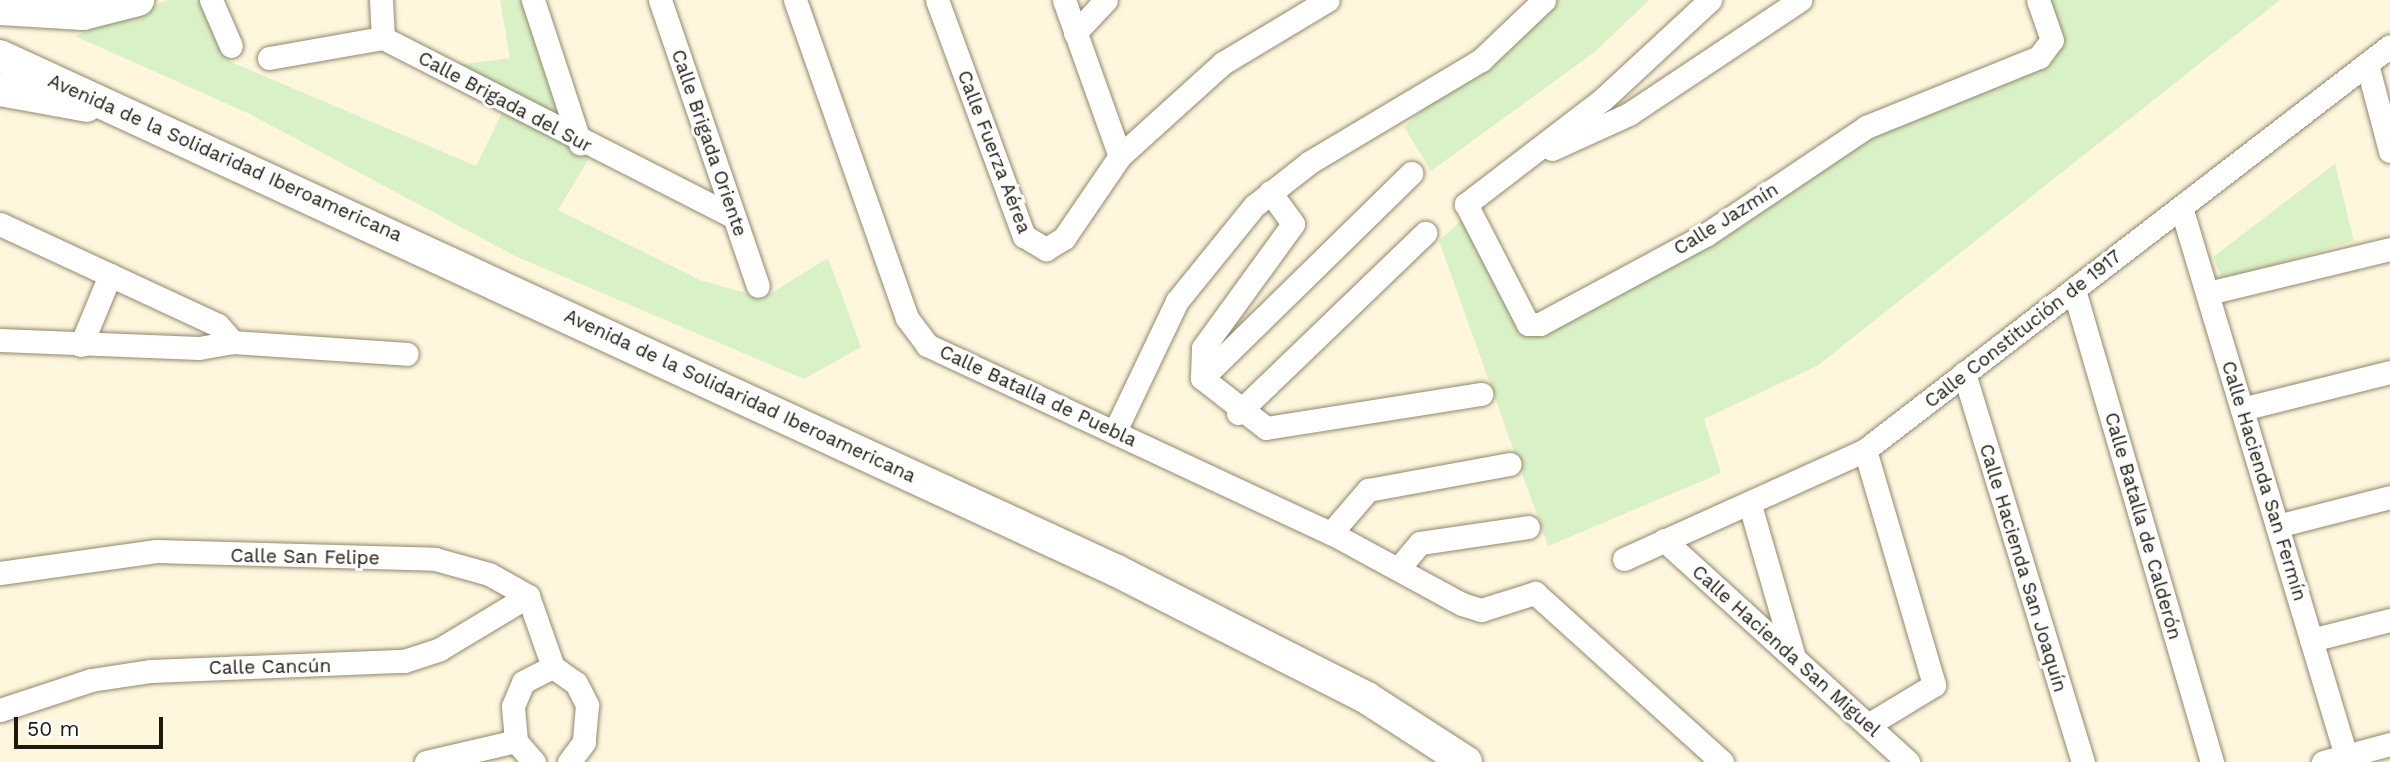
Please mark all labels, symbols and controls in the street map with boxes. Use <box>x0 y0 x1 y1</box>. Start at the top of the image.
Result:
street label: Calle Brigada del Sur <box>414 46 596 158</box>
street label: Calle Brigada Oriente <box>666 46 752 240</box>
street label: Calle Fuerza Aérea <box>952 67 1036 237</box>
street label: Avenida de la Solidaridad Iberoamericana <box>44 69 406 247</box>
street label: Calle Jazmín <box>1669 178 1783 260</box>
street label: Calle Constitución de 1917 <box>1920 245 2126 413</box>
street label: Avenida de la Solidaridad Iberoamericana <box>560 304 920 488</box>
street label: Calle Batalla de Puebla <box>936 340 1140 452</box>
street label: Calle Hacienda San Fermín <box>2217 358 2311 604</box>
street label: Calle Batalla de Calderón <box>2100 410 2186 642</box>
street label: Calle Hacienda San Joaquín <box>1974 441 2072 695</box>
street label: Calle San Felipe <box>230 544 380 570</box>
street label: Calle Hacienda San Miguel <box>1687 560 1885 742</box>
street label: Calle Cancún <box>209 655 331 679</box>
scale bar <box>18 702 166 746</box>
text: 50 m <box>27 716 79 741</box>

